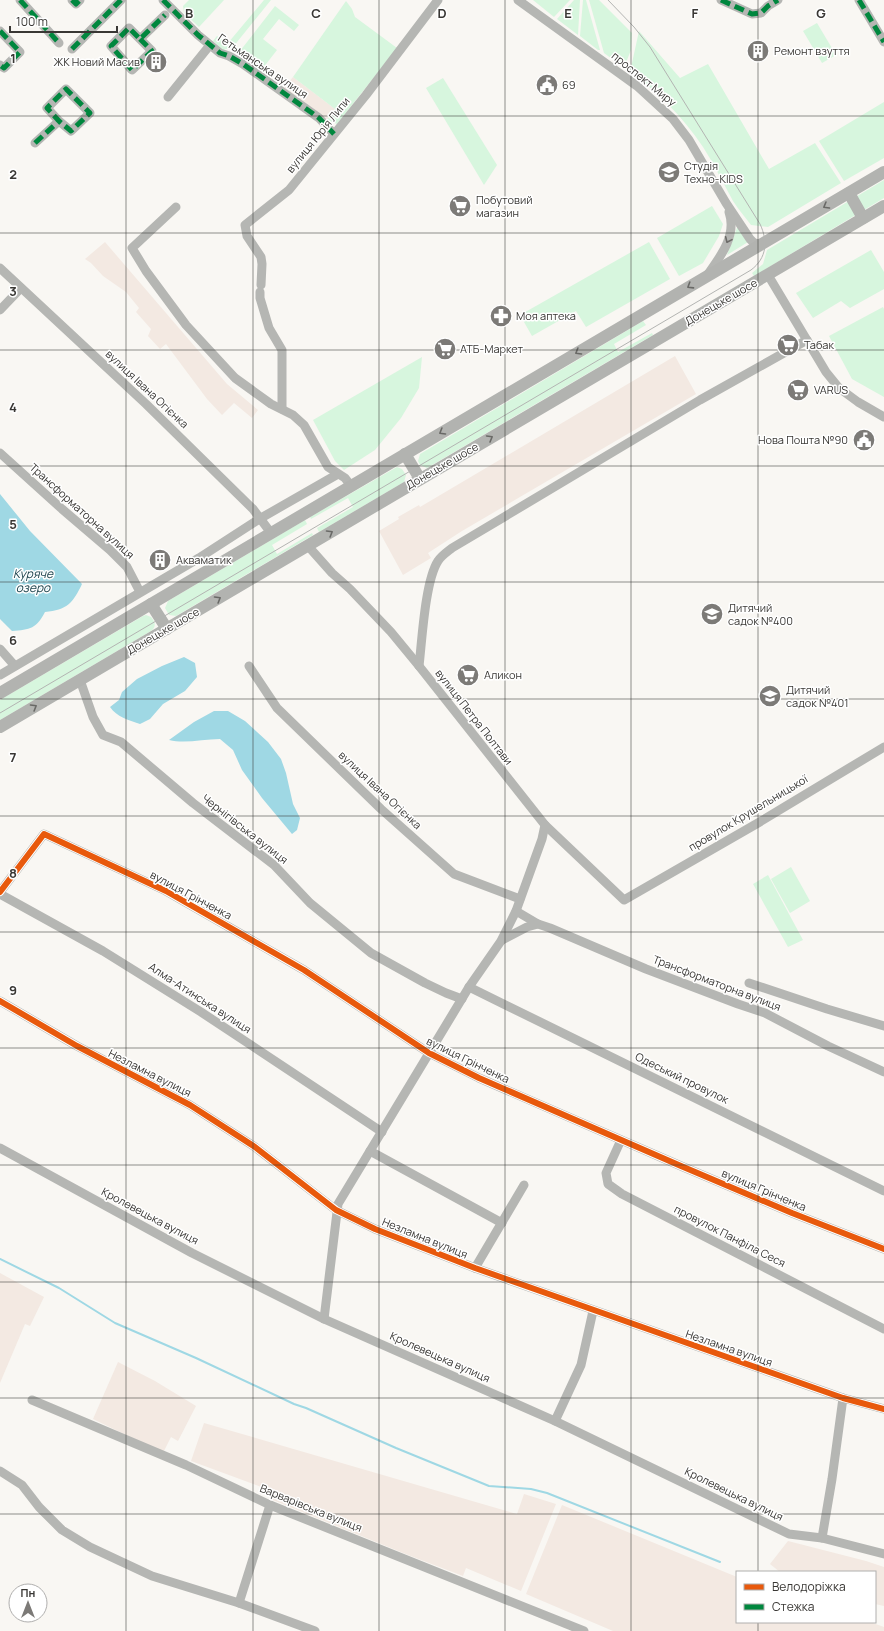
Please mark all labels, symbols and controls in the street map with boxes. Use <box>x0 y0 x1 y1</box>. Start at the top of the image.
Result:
text: B <box>185 4 193 22</box>
text: C <box>311 4 321 22</box>
text: D <box>437 4 447 22</box>
text: E <box>564 4 572 22</box>
text: F <box>692 4 699 22</box>
text: G <box>816 4 826 22</box>
scale bar <box>10 8 117 34</box>
text: 100 m <box>16 13 48 30</box>
street label: Гетьманська вулиця <box>215 30 311 101</box>
building icon: Ремонт взуття <box>745 38 771 64</box>
place label: Ремонт взуття <box>774 43 850 58</box>
street label: проспект Миру <box>609 48 680 109</box>
text: 1 <box>10 49 16 67</box>
building icon: ЖК Новий Масив <box>143 49 169 75</box>
place label: ЖК Новий Масив <box>53 54 140 69</box>
public building icon: 69 <box>534 72 560 98</box>
place label: 69 <box>562 77 576 92</box>
street label: вулиця Юрія Липи <box>282 94 353 176</box>
place label: Студія Техно-KIDS <box>684 158 743 186</box>
school or university icon: Студія Техно-KIDS <box>656 159 682 185</box>
text: 2 <box>9 165 17 183</box>
place label: Побутовий магазин <box>476 192 533 220</box>
supermarket icon: Побутовий магазин <box>447 193 473 219</box>
one-way arrow <box>823 201 830 208</box>
one-way arrow <box>725 236 733 244</box>
street label: Донецьке шосе <box>682 274 760 328</box>
one-way arrow <box>687 281 694 289</box>
text: 3 <box>9 282 17 300</box>
pharmacy icon: Моя аптека <box>488 303 514 329</box>
place label: Моя аптека <box>516 308 576 323</box>
supermarket icon: Табак <box>775 332 801 358</box>
supermarket icon: АТБ-Маркет <box>432 336 458 362</box>
place label: Табак <box>804 337 834 352</box>
place label: АТБ-Маркет <box>460 341 524 356</box>
street label: вулиця Івана Огієнка <box>103 346 192 431</box>
one-way arrow <box>575 348 582 355</box>
supermarket icon: VARUS <box>785 377 811 403</box>
place label: VARUS <box>814 382 848 397</box>
text: 4 <box>9 398 17 416</box>
public building icon: Нова Пошта №90 <box>851 427 877 453</box>
one-way arrow <box>439 428 446 435</box>
place label: Нова Пошта №90 <box>758 432 848 447</box>
one-way arrow <box>486 435 493 443</box>
street label: Донецьке шосе <box>403 438 481 492</box>
street label: Трансформаторна вулиця <box>27 460 138 562</box>
text: 5 <box>9 515 17 533</box>
one-way arrow <box>326 530 333 537</box>
building icon: Акваматик <box>147 547 173 573</box>
place label: Акваматик <box>176 552 232 567</box>
water label: Куряче озеро <box>13 565 54 596</box>
one-way arrow <box>214 596 221 603</box>
place label: Дитячий садок №400 <box>728 600 793 628</box>
school or university icon: Дитячий садок №400 <box>699 601 725 627</box>
street label: Донецьке шосе <box>124 603 202 657</box>
text: 6 <box>9 631 17 649</box>
supermarket icon: Аликон <box>455 662 481 688</box>
street label: вулиця Петра Полтави <box>432 666 516 768</box>
place label: Аликон <box>484 667 522 682</box>
place label: Дитячий садок №401 <box>786 682 849 710</box>
school or university icon: Дитячий садок №401 <box>757 683 783 709</box>
one-way arrow <box>30 705 37 712</box>
street label: вулиця Івана Огієнка <box>336 747 425 832</box>
text: 7 <box>10 748 17 766</box>
street label: провулок Крушельницької <box>685 771 810 854</box>
street label: Чернігівська вулиця <box>199 790 291 867</box>
text: 8 <box>9 864 17 882</box>
street label: вулиця Грінченка <box>148 867 235 922</box>
street label: Трансформаторна вулиця <box>651 951 783 1014</box>
street label: Алма-Атинська вулиця <box>146 959 254 1036</box>
text: 9 <box>9 981 17 999</box>
street label: вулиця Грінченка <box>424 1033 512 1086</box>
street label: Незламна вулиця <box>106 1045 194 1100</box>
street label: Одеський провулок <box>633 1048 732 1107</box>
street label: вулиця Грінченка <box>720 1165 809 1214</box>
street label: Кролевецька вулиця <box>99 1184 201 1248</box>
street label: провулок Панфіла Сеся <box>672 1201 788 1270</box>
street label: Незламна вулиця <box>380 1214 470 1262</box>
street label: Незламна вулиця <box>684 1326 775 1369</box>
street label: Кролевецька вулиця <box>388 1328 493 1385</box>
street label: Кролевецька вулиця <box>682 1463 786 1524</box>
street label: Варварівська вулиця <box>258 1480 365 1535</box>
legend <box>736 1571 876 1623</box>
text: Велодоріжка <box>772 1578 846 1595</box>
north arrow <box>8 1583 48 1623</box>
text: Пн <box>21 1585 36 1600</box>
text: Стежка <box>772 1598 814 1615</box>

